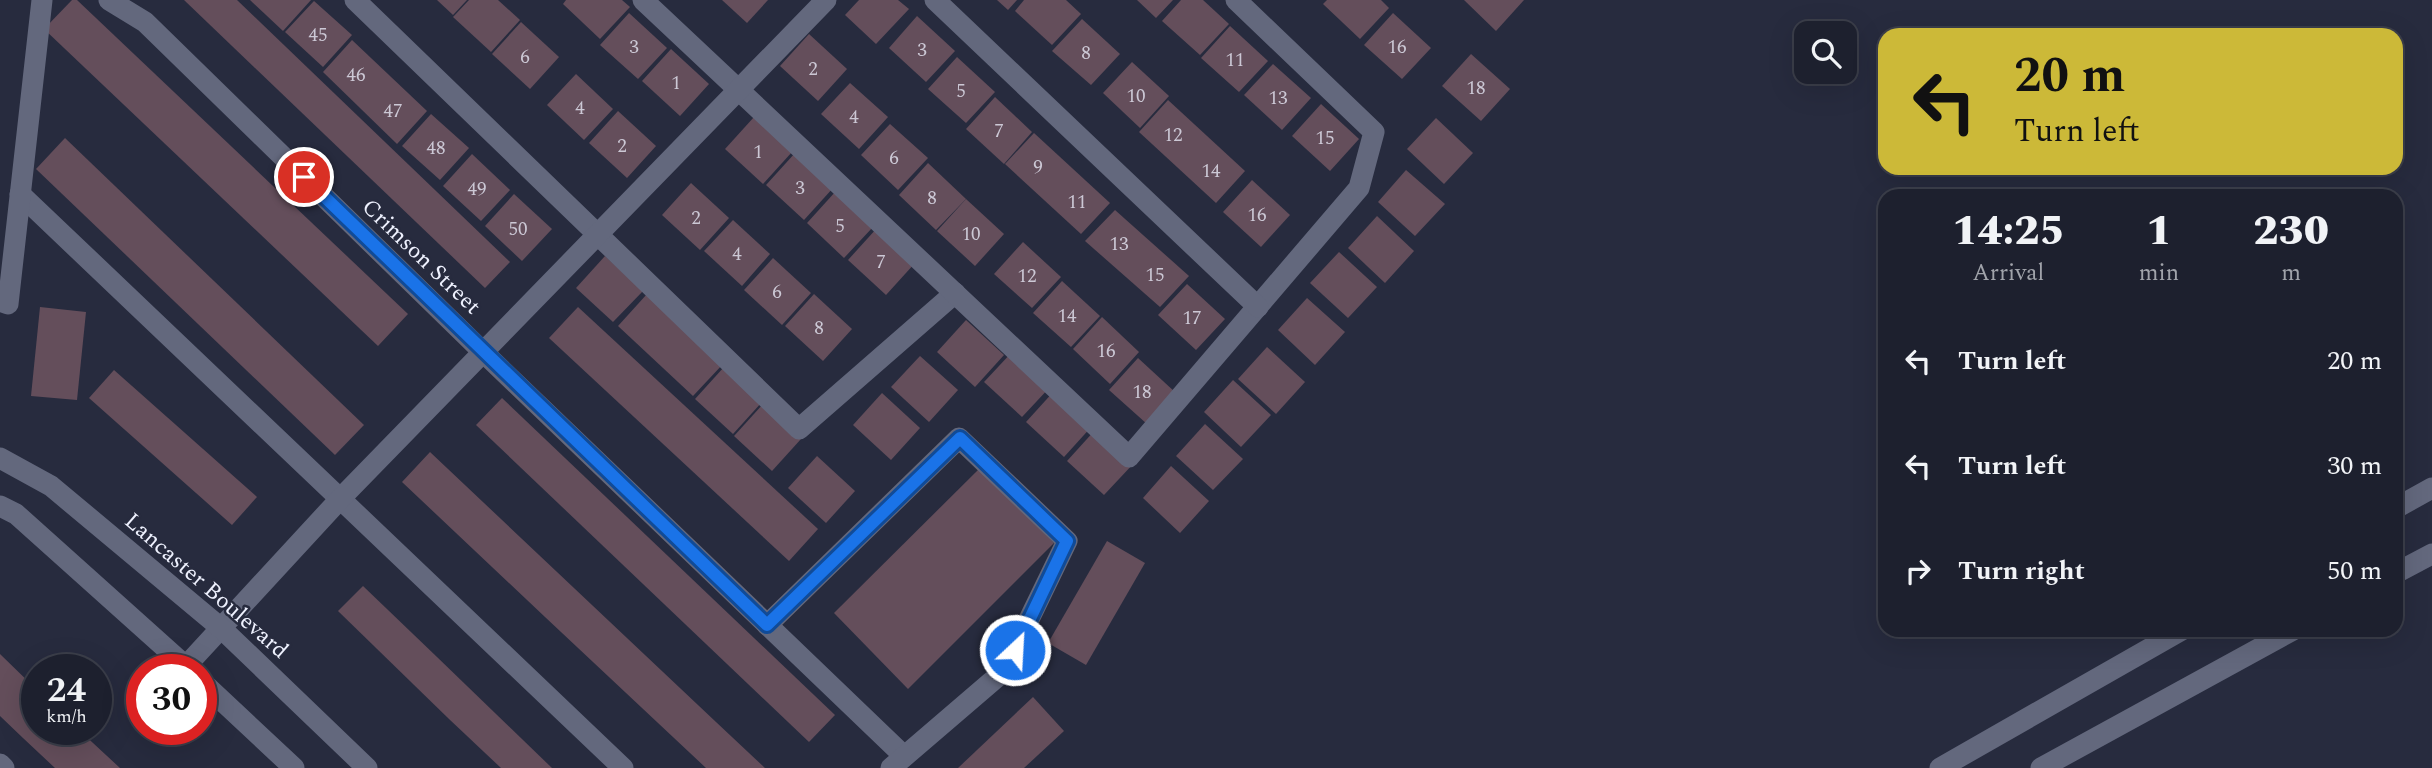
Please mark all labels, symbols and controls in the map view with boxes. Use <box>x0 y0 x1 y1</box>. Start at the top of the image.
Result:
house number: 45 <box>308 21 328 50</box>
map controls <box>1794 21 1857 84</box>
button: search <box>1794 21 1857 84</box>
house number: 3 <box>629 33 639 62</box>
house number: 16 <box>1387 33 1407 62</box>
house number: 3 <box>917 36 927 65</box>
house number: 8 <box>1081 39 1091 68</box>
text: 20 m <box>2014 39 2125 114</box>
house number: 6 <box>520 43 530 72</box>
house number: 11 <box>1225 46 1245 75</box>
house number: 2 <box>808 55 818 84</box>
icon: left <box>1899 56 1990 147</box>
house number: 46 <box>346 61 366 90</box>
house number: 1 <box>671 69 681 98</box>
house number: 18 <box>1466 74 1486 103</box>
house number: 5 <box>956 77 966 106</box>
house number: 10 <box>1126 82 1146 111</box>
house number: 13 <box>1268 84 1288 113</box>
house number: 4 <box>575 94 585 123</box>
house number: 47 <box>383 97 403 126</box>
house number: 4 <box>849 103 859 132</box>
text: Turn left <box>2014 107 2140 156</box>
house number: 7 <box>994 117 1004 146</box>
house number: 12 <box>1163 121 1183 150</box>
house number: 15 <box>1315 124 1335 153</box>
house number: 2 <box>617 132 627 161</box>
house number: 48 <box>426 134 446 163</box>
house number: 1 <box>753 138 763 167</box>
house number: 6 <box>889 144 899 173</box>
pin <box>274 147 334 207</box>
house number: 9 <box>1033 153 1043 182</box>
house number: 14 <box>1201 157 1221 186</box>
icon: arrive <box>285 158 323 196</box>
house number: 3 <box>795 174 805 203</box>
house number: 49 <box>467 175 487 204</box>
house number: 8 <box>927 184 937 213</box>
house number: 11 <box>1067 188 1087 217</box>
street label: Crimson Street <box>353 191 489 323</box>
text: 14:25 <box>1952 200 2065 263</box>
text: 1 <box>2146 200 2172 263</box>
text: 230 <box>2253 200 2329 263</box>
house number: 16 <box>1247 201 1267 230</box>
house number: 2 <box>691 204 701 233</box>
house number: 5 <box>835 212 845 241</box>
house number: 50 <box>508 215 528 244</box>
house number: 10 <box>961 220 981 249</box>
house number: 13 <box>1109 230 1129 259</box>
house number: 4 <box>732 240 742 269</box>
house number: 7 <box>876 248 886 277</box>
text: Arrival <box>1973 256 2044 291</box>
text: min <box>2139 256 2179 291</box>
text: m <box>2281 256 2301 291</box>
house number: 15 <box>1145 261 1165 290</box>
house number: 12 <box>1017 262 1037 291</box>
house number: 6 <box>772 278 782 307</box>
house number: 14 <box>1057 302 1077 331</box>
house number: 17 <box>1182 304 1202 333</box>
house number: 8 <box>814 314 824 343</box>
house number: 16 <box>1096 337 1116 366</box>
text: Turn left <box>1958 341 2066 381</box>
text: 20 m <box>2327 341 2382 381</box>
icon: left <box>1899 342 1937 380</box>
house number: 18 <box>1132 378 1152 407</box>
text: Turn left <box>1958 446 2066 486</box>
text: 30 m <box>2327 446 2382 486</box>
icon: left <box>1899 447 1937 485</box>
street label: Lancaster Boulevard <box>116 505 296 668</box>
text: Turn right <box>1958 551 2085 591</box>
text: 50 m <box>2327 551 2382 591</box>
icon: right <box>1899 552 1937 590</box>
position arrow <box>978 613 1052 687</box>
speed limit sign: 30 <box>126 654 217 745</box>
text: 24 <box>47 664 86 717</box>
text: km/h <box>46 703 87 730</box>

